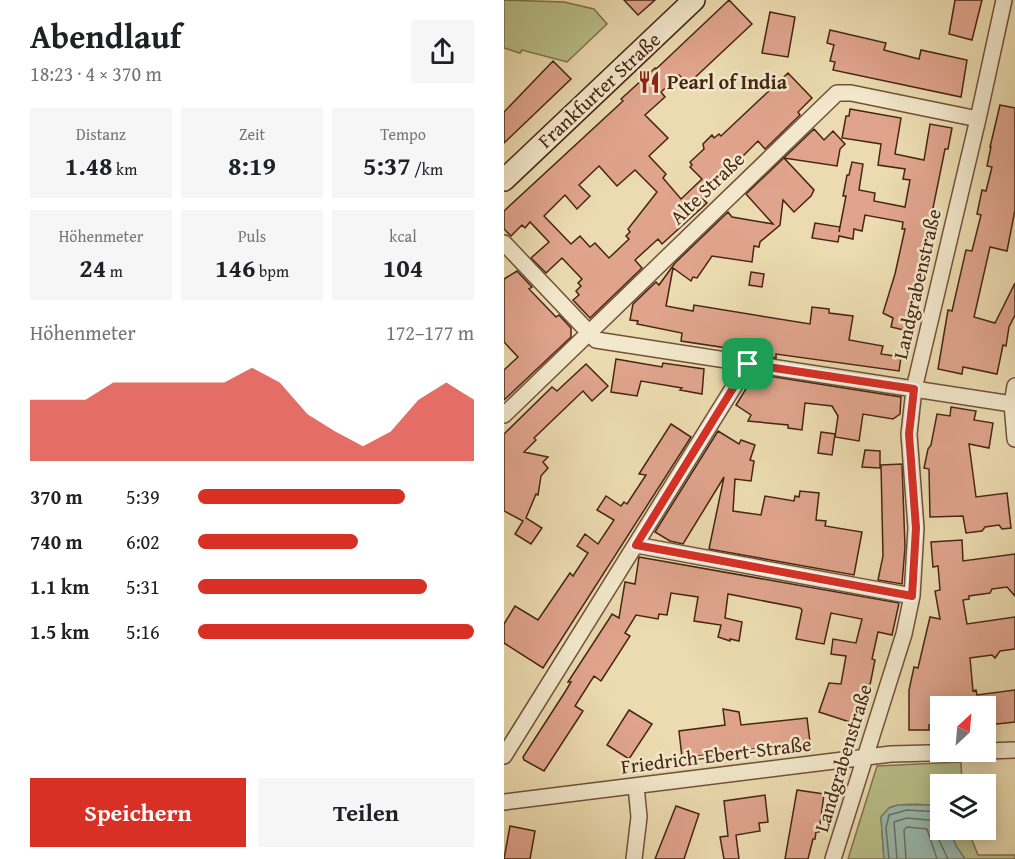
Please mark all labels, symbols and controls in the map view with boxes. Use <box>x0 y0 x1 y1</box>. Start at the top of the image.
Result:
text: Abendlauf <box>30 12 181 60</box>
button: share <box>411 20 474 83</box>
street label: Frankfurter Straße <box>531 25 667 154</box>
text: 18:23 · 4 × 370 m <box>30 59 162 88</box>
place label: Pearl of India <box>667 67 788 96</box>
restaurant icon: Pearl of India <box>636 69 662 95</box>
text: Distanz <box>76 122 126 146</box>
text: Zeit <box>239 122 265 146</box>
text: Tempo <box>380 122 426 146</box>
street label: Alte Straße <box>663 145 751 231</box>
text: 1.48 <box>65 146 113 185</box>
text: 8:19 <box>228 146 276 185</box>
text: 5:37 <box>363 146 411 185</box>
text: km <box>113 157 137 181</box>
text: /km <box>411 157 443 181</box>
street label: Landgrabenstraße <box>885 206 948 362</box>
text: Höhenmeter <box>59 224 143 248</box>
text: Puls <box>238 224 266 248</box>
text: kcal <box>389 224 417 248</box>
text: 24 <box>79 248 106 287</box>
text: 146 <box>215 248 255 287</box>
text: 104 <box>383 248 423 287</box>
text: m <box>106 259 123 283</box>
text: bpm <box>255 259 289 283</box>
text: Höhenmeter <box>30 318 136 347</box>
text: 172–177 m <box>386 318 474 347</box>
pin <box>722 338 773 389</box>
icon: arrive <box>731 347 764 380</box>
text: 370 m <box>30 482 83 511</box>
text: 5:39 <box>126 482 160 511</box>
text: 740 m <box>30 527 83 556</box>
text: 6:02 <box>126 527 160 556</box>
text: 1.1 km <box>30 572 89 601</box>
text: 5:31 <box>126 572 160 601</box>
text: 1.5 km <box>30 617 89 646</box>
text: 5:16 <box>126 617 160 646</box>
street label: Landgrabenstraße <box>806 680 879 835</box>
north arrow <box>930 696 996 762</box>
map controls <box>930 696 996 840</box>
street label: Friedrich-Ebert-Straße <box>619 728 813 781</box>
button: layers <box>930 774 996 840</box>
button: Speichern <box>30 778 246 847</box>
button: Teilen <box>258 778 474 847</box>

